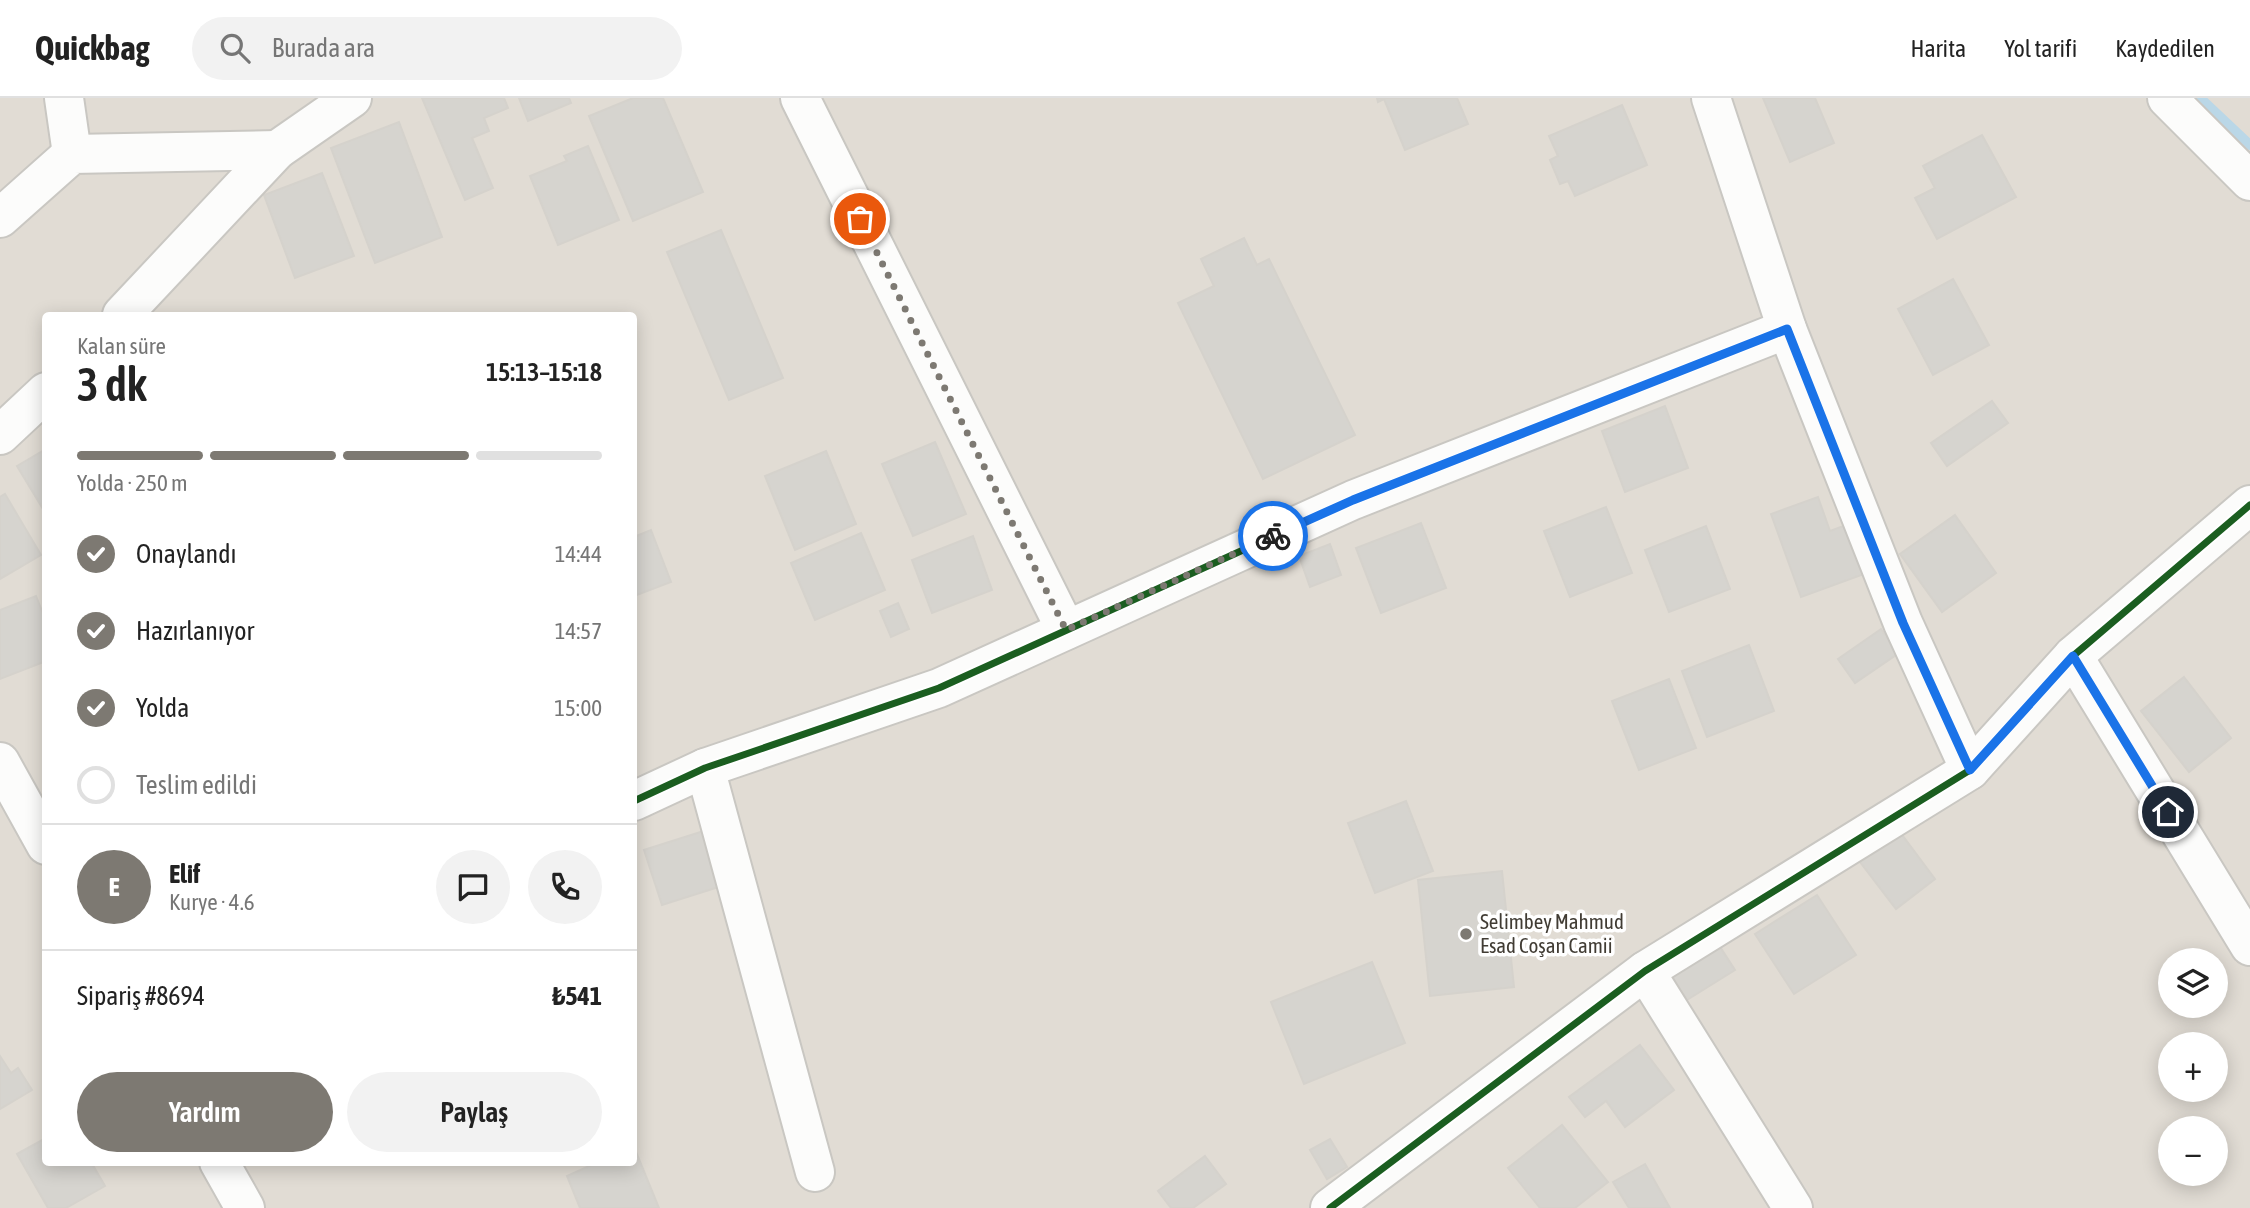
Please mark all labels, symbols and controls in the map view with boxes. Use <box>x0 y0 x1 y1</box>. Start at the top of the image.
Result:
search box <box>192 17 682 80</box>
text: Quickbag <box>35 29 150 67</box>
icon: search <box>216 29 254 67</box>
text: Burada ara <box>272 33 375 63</box>
text: Harita <box>1910 35 1966 62</box>
text: Yol tarifi <box>2004 35 2077 62</box>
text: Kaydedilen <box>2115 35 2215 62</box>
pin <box>830 189 890 249</box>
icon: bag <box>841 200 879 238</box>
text: Kalan süre <box>77 333 166 359</box>
text: 15:13–15:18 <box>486 357 602 387</box>
text: 3 dk <box>77 358 147 411</box>
text: Yolda · 250 m <box>77 470 188 496</box>
courier <box>1238 501 1308 571</box>
icon: bike <box>1254 517 1292 555</box>
icon: check <box>77 535 115 573</box>
text: Onaylandı <box>136 539 237 569</box>
text: 14:44 <box>555 541 602 567</box>
icon: check <box>77 612 115 650</box>
text: Hazırlanıyor <box>136 616 254 646</box>
text: 14:57 <box>555 618 602 644</box>
icon: check <box>77 689 115 727</box>
text: Yolda <box>136 693 189 723</box>
text: 15:00 <box>554 695 602 721</box>
text: Teslim edildi <box>136 770 257 800</box>
pin <box>2138 782 2198 842</box>
icon: home <box>2149 793 2187 831</box>
button: chat <box>436 850 510 924</box>
button: phone <box>528 850 602 924</box>
text: Elif <box>169 859 200 889</box>
text: E <box>108 872 120 902</box>
text: Kurye · 4.6 <box>169 889 255 915</box>
place label: Selimbey Mahmud Esad Coşan Camii <box>1480 909 1624 957</box>
marker: Selimbey Mahmud Esad Coşan Camii <box>1458 926 1474 942</box>
map controls <box>2158 948 2228 1186</box>
button: layers <box>2158 948 2228 1018</box>
text: Sipariş #8694 <box>77 981 205 1011</box>
text: ₺541 <box>552 981 602 1011</box>
button: + <box>2158 1032 2228 1102</box>
button: Yardım <box>77 1072 333 1152</box>
button: Paylaş <box>347 1072 602 1152</box>
button: − <box>2158 1116 2228 1186</box>

